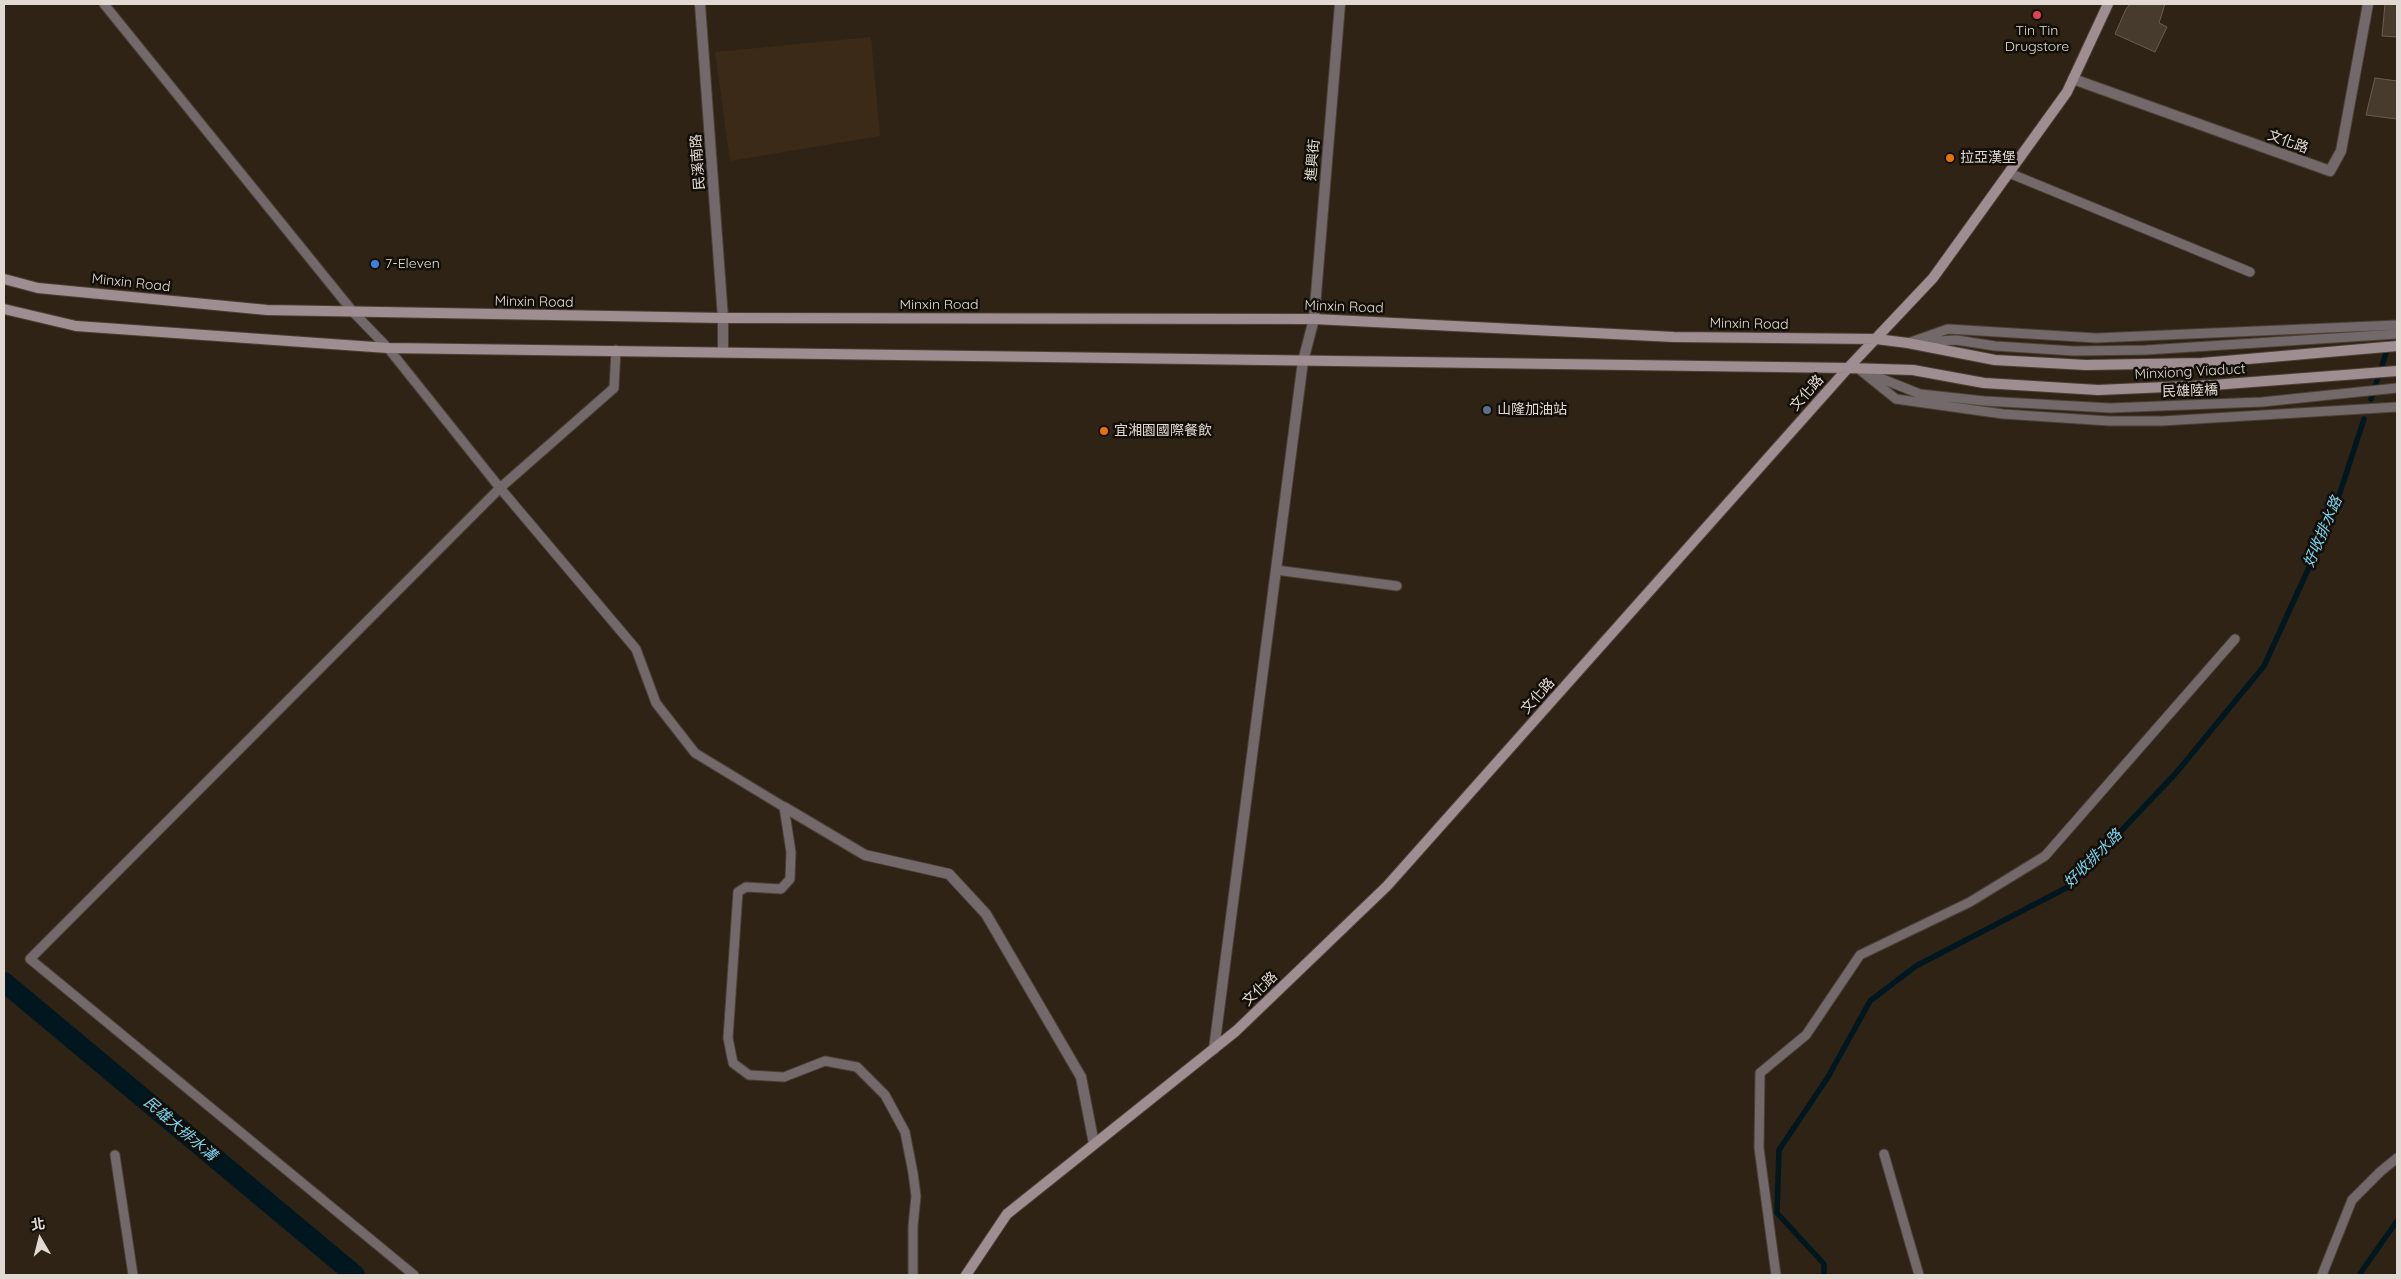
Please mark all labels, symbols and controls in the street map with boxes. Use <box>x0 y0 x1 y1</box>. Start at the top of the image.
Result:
marker: Tin Tin Drugstore <box>2031 9 2043 21</box>
place label: Tin Tin Drugstore <box>2005 23 2069 56</box>
street label: 文化路 <box>2265 127 2311 157</box>
street label: 民溪南路 <box>688 133 708 191</box>
street label: 進興街 <box>1303 138 1323 182</box>
place label: 拉亞漢堡 <box>1960 150 2016 166</box>
marker: 拉亞漢堡 <box>1944 152 1956 164</box>
place label: 7-Eleven <box>385 256 440 272</box>
marker: 7-Eleven <box>369 258 381 270</box>
street label: Minxin Road <box>91 271 171 295</box>
street label: Minxin Road <box>494 293 574 311</box>
street label: Minxin Road <box>899 297 979 313</box>
street label: Minxin Road <box>1304 297 1384 317</box>
street label: Minxin Road <box>1709 315 1789 333</box>
street label: Minxiong Viaduct <box>2134 361 2246 383</box>
street label: 文化路 <box>1787 372 1827 414</box>
street label: 民雄陸橋 <box>2162 382 2218 400</box>
place label: 山隆加油站 <box>1497 402 1567 418</box>
marker: 山隆加油站 <box>1481 404 1493 416</box>
place label: 宜湘園國際餐飲 <box>1114 423 1212 439</box>
marker: 宜湘園國際餐飲 <box>1098 425 1110 437</box>
water label: 好收排水路 <box>2300 494 2346 570</box>
street label: 文化路 <box>1518 675 1558 717</box>
water label: 好收排水路 <box>2060 826 2126 892</box>
street label: 文化路 <box>1239 968 1281 1010</box>
water label: 民雄大排水溝 <box>140 1093 220 1165</box>
north arrow <box>15 1214 65 1264</box>
text: 北 <box>30 1214 46 1234</box>

